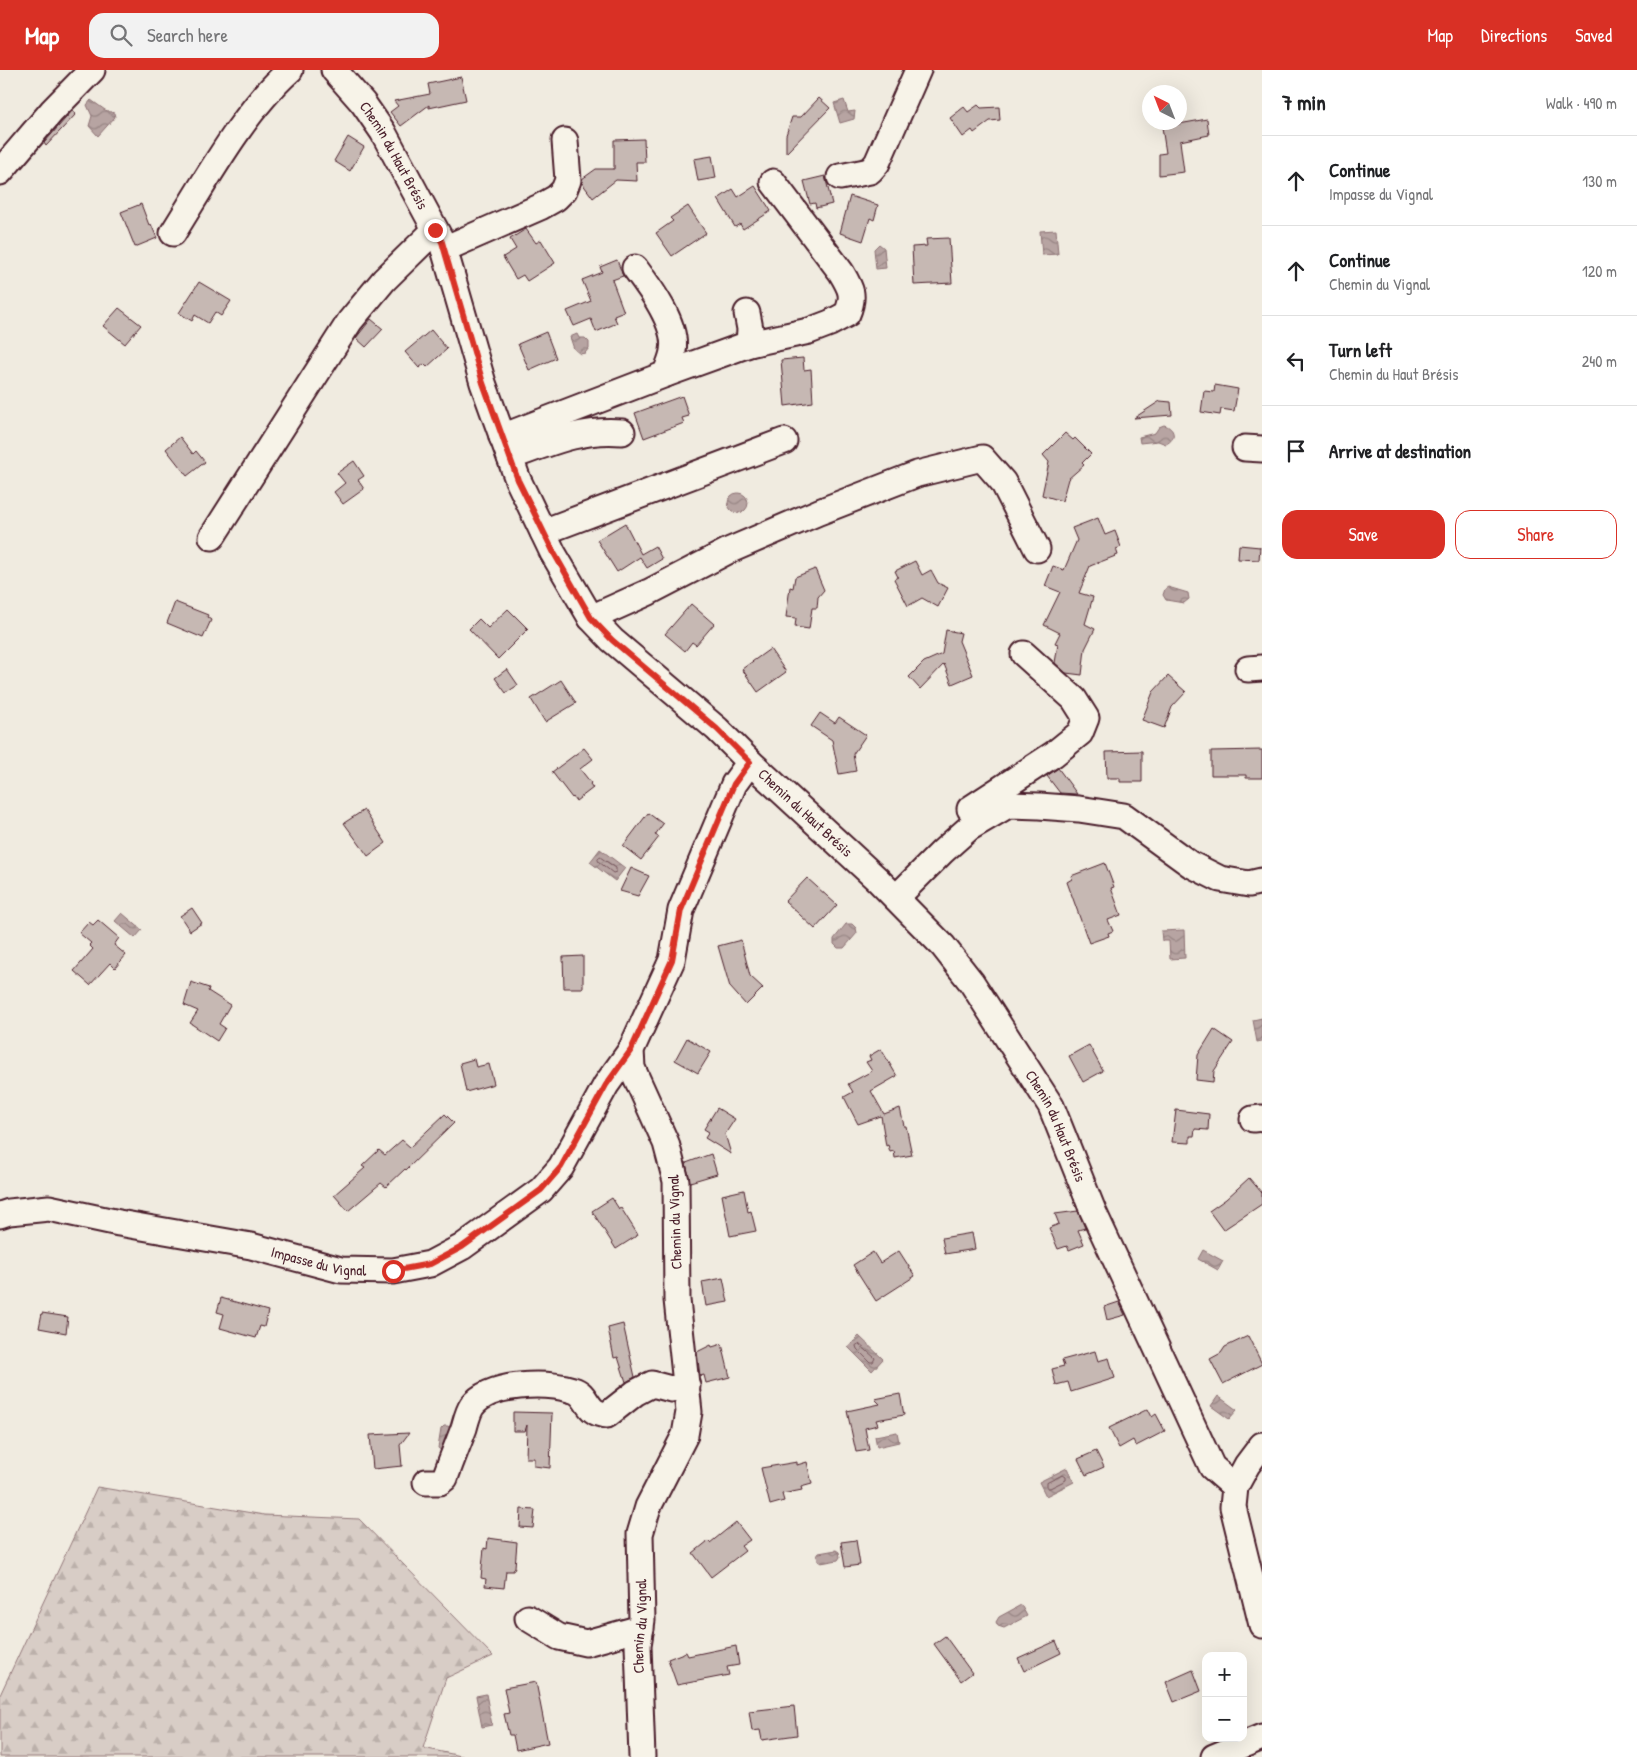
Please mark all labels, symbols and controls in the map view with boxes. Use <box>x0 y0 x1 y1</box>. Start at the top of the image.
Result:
search box <box>89 13 439 58</box>
text: Map <box>25 19 59 51</box>
icon: search <box>107 21 135 49</box>
text: Search here <box>147 22 228 48</box>
text: Map <box>1428 23 1453 48</box>
text: Directions <box>1481 23 1547 48</box>
text: Saved <box>1575 23 1612 48</box>
north arrow <box>1142 85 1187 130</box>
text: 7 min <box>1282 88 1326 117</box>
text: Walk · 490 m <box>1546 92 1617 114</box>
street label: Chemin du Haut Brésis <box>355 97 434 213</box>
text: Continue <box>1329 157 1390 183</box>
icon: ahead <box>1282 167 1310 195</box>
text: 130 m <box>1582 170 1617 192</box>
text: Impasse du Vignal <box>1329 183 1433 205</box>
route end <box>424 219 447 242</box>
text: Continue <box>1329 247 1390 273</box>
icon: ahead <box>1282 257 1310 285</box>
text: 120 m <box>1582 260 1617 282</box>
text: Chemin du Vignal <box>1329 273 1430 295</box>
text: Turn left <box>1329 337 1392 363</box>
icon: left <box>1282 347 1310 375</box>
text: 240 m <box>1582 350 1617 372</box>
text: Chemin du Haut Brésis <box>1329 363 1458 385</box>
icon: arrive <box>1282 437 1310 465</box>
text: Arrive at destination <box>1329 438 1471 464</box>
button: Save <box>1282 510 1445 559</box>
button: Share <box>1455 510 1617 559</box>
street label: Chemin du Haut Brésis <box>754 764 858 862</box>
street label: Chemin du Haut Brésis <box>1021 1066 1091 1185</box>
street label: Chemin du Vignal <box>662 1174 687 1270</box>
street label: Impasse du Vignal <box>269 1241 367 1280</box>
route start <box>382 1260 405 1283</box>
street label: Chemin du Vignal <box>627 1579 652 1674</box>
map controls <box>1202 1652 1247 1742</box>
button: + <box>1202 1652 1247 1697</box>
button: − <box>1202 1697 1247 1742</box>

